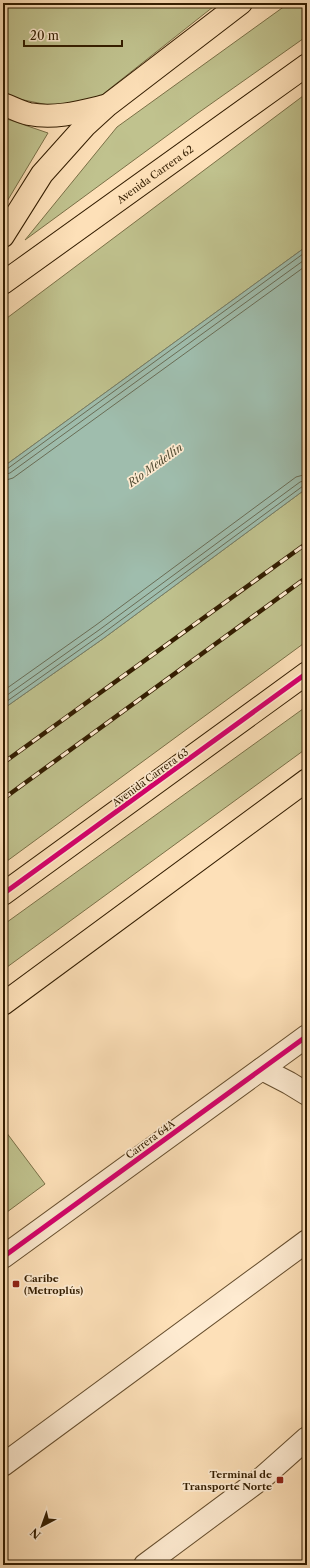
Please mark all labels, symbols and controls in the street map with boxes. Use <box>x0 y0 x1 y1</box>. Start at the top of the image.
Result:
scale bar <box>24 22 122 48</box>
text: 20 m <box>30 28 59 43</box>
street label: Avenida Carrera 62 <box>114 142 196 207</box>
water label: Río Medellín <box>124 440 186 490</box>
street label: Avenida Carrera 63 <box>109 745 191 810</box>
street label: Carrera 64A <box>123 1117 178 1162</box>
place label: Caribe (Metroplús) <box>24 1272 83 1297</box>
marker: Caribe (Metroplús) <box>11 1279 21 1289</box>
place label: Terminal de Transporte Norte <box>183 1468 272 1493</box>
marker: Terminal de Transporte Norte <box>275 1475 285 1485</box>
north arrow <box>22 1506 62 1546</box>
text: N <box>27 1525 44 1542</box>

